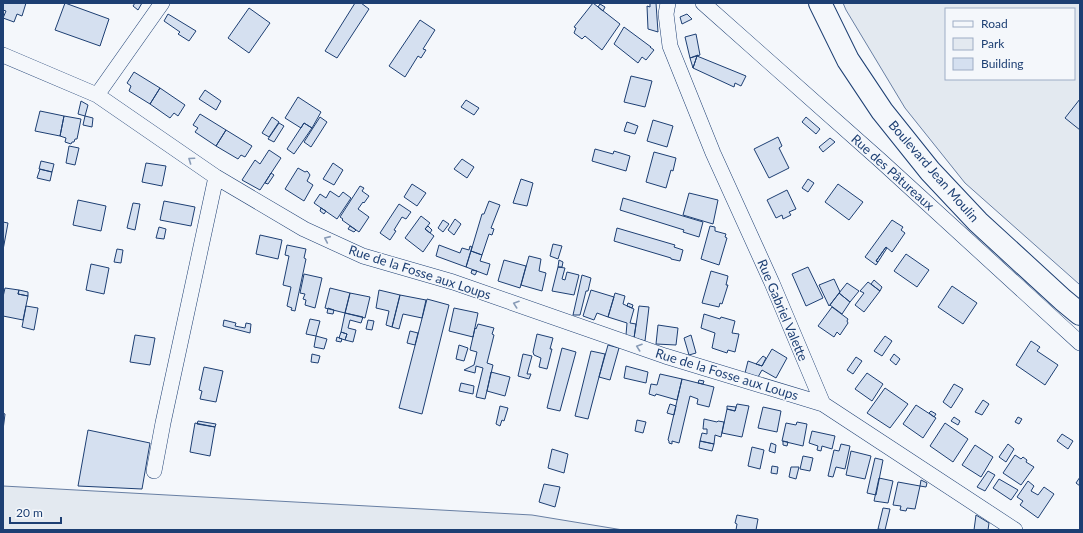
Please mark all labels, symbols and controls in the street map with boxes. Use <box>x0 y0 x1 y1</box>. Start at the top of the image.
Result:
legend <box>945 8 1075 80</box>
text: Road <box>981 16 1008 31</box>
text: Park <box>981 36 1005 51</box>
text: Building <box>981 56 1024 71</box>
street label: Boulevard Jean Moulin <box>885 117 983 225</box>
street label: Rue des Pâtureaux <box>848 131 938 214</box>
one-way arrow <box>188 158 195 165</box>
one-way arrow <box>324 236 331 244</box>
street label: Rue de la Fosse aux Loups <box>347 241 493 303</box>
street label: Rue Gabriel Valette <box>754 257 812 363</box>
one-way arrow <box>513 300 520 309</box>
one-way arrow <box>635 343 642 352</box>
street label: Rue de la Fosse aux Loups <box>654 345 801 403</box>
scale bar <box>10 499 61 525</box>
text: 20 m <box>16 505 43 520</box>

